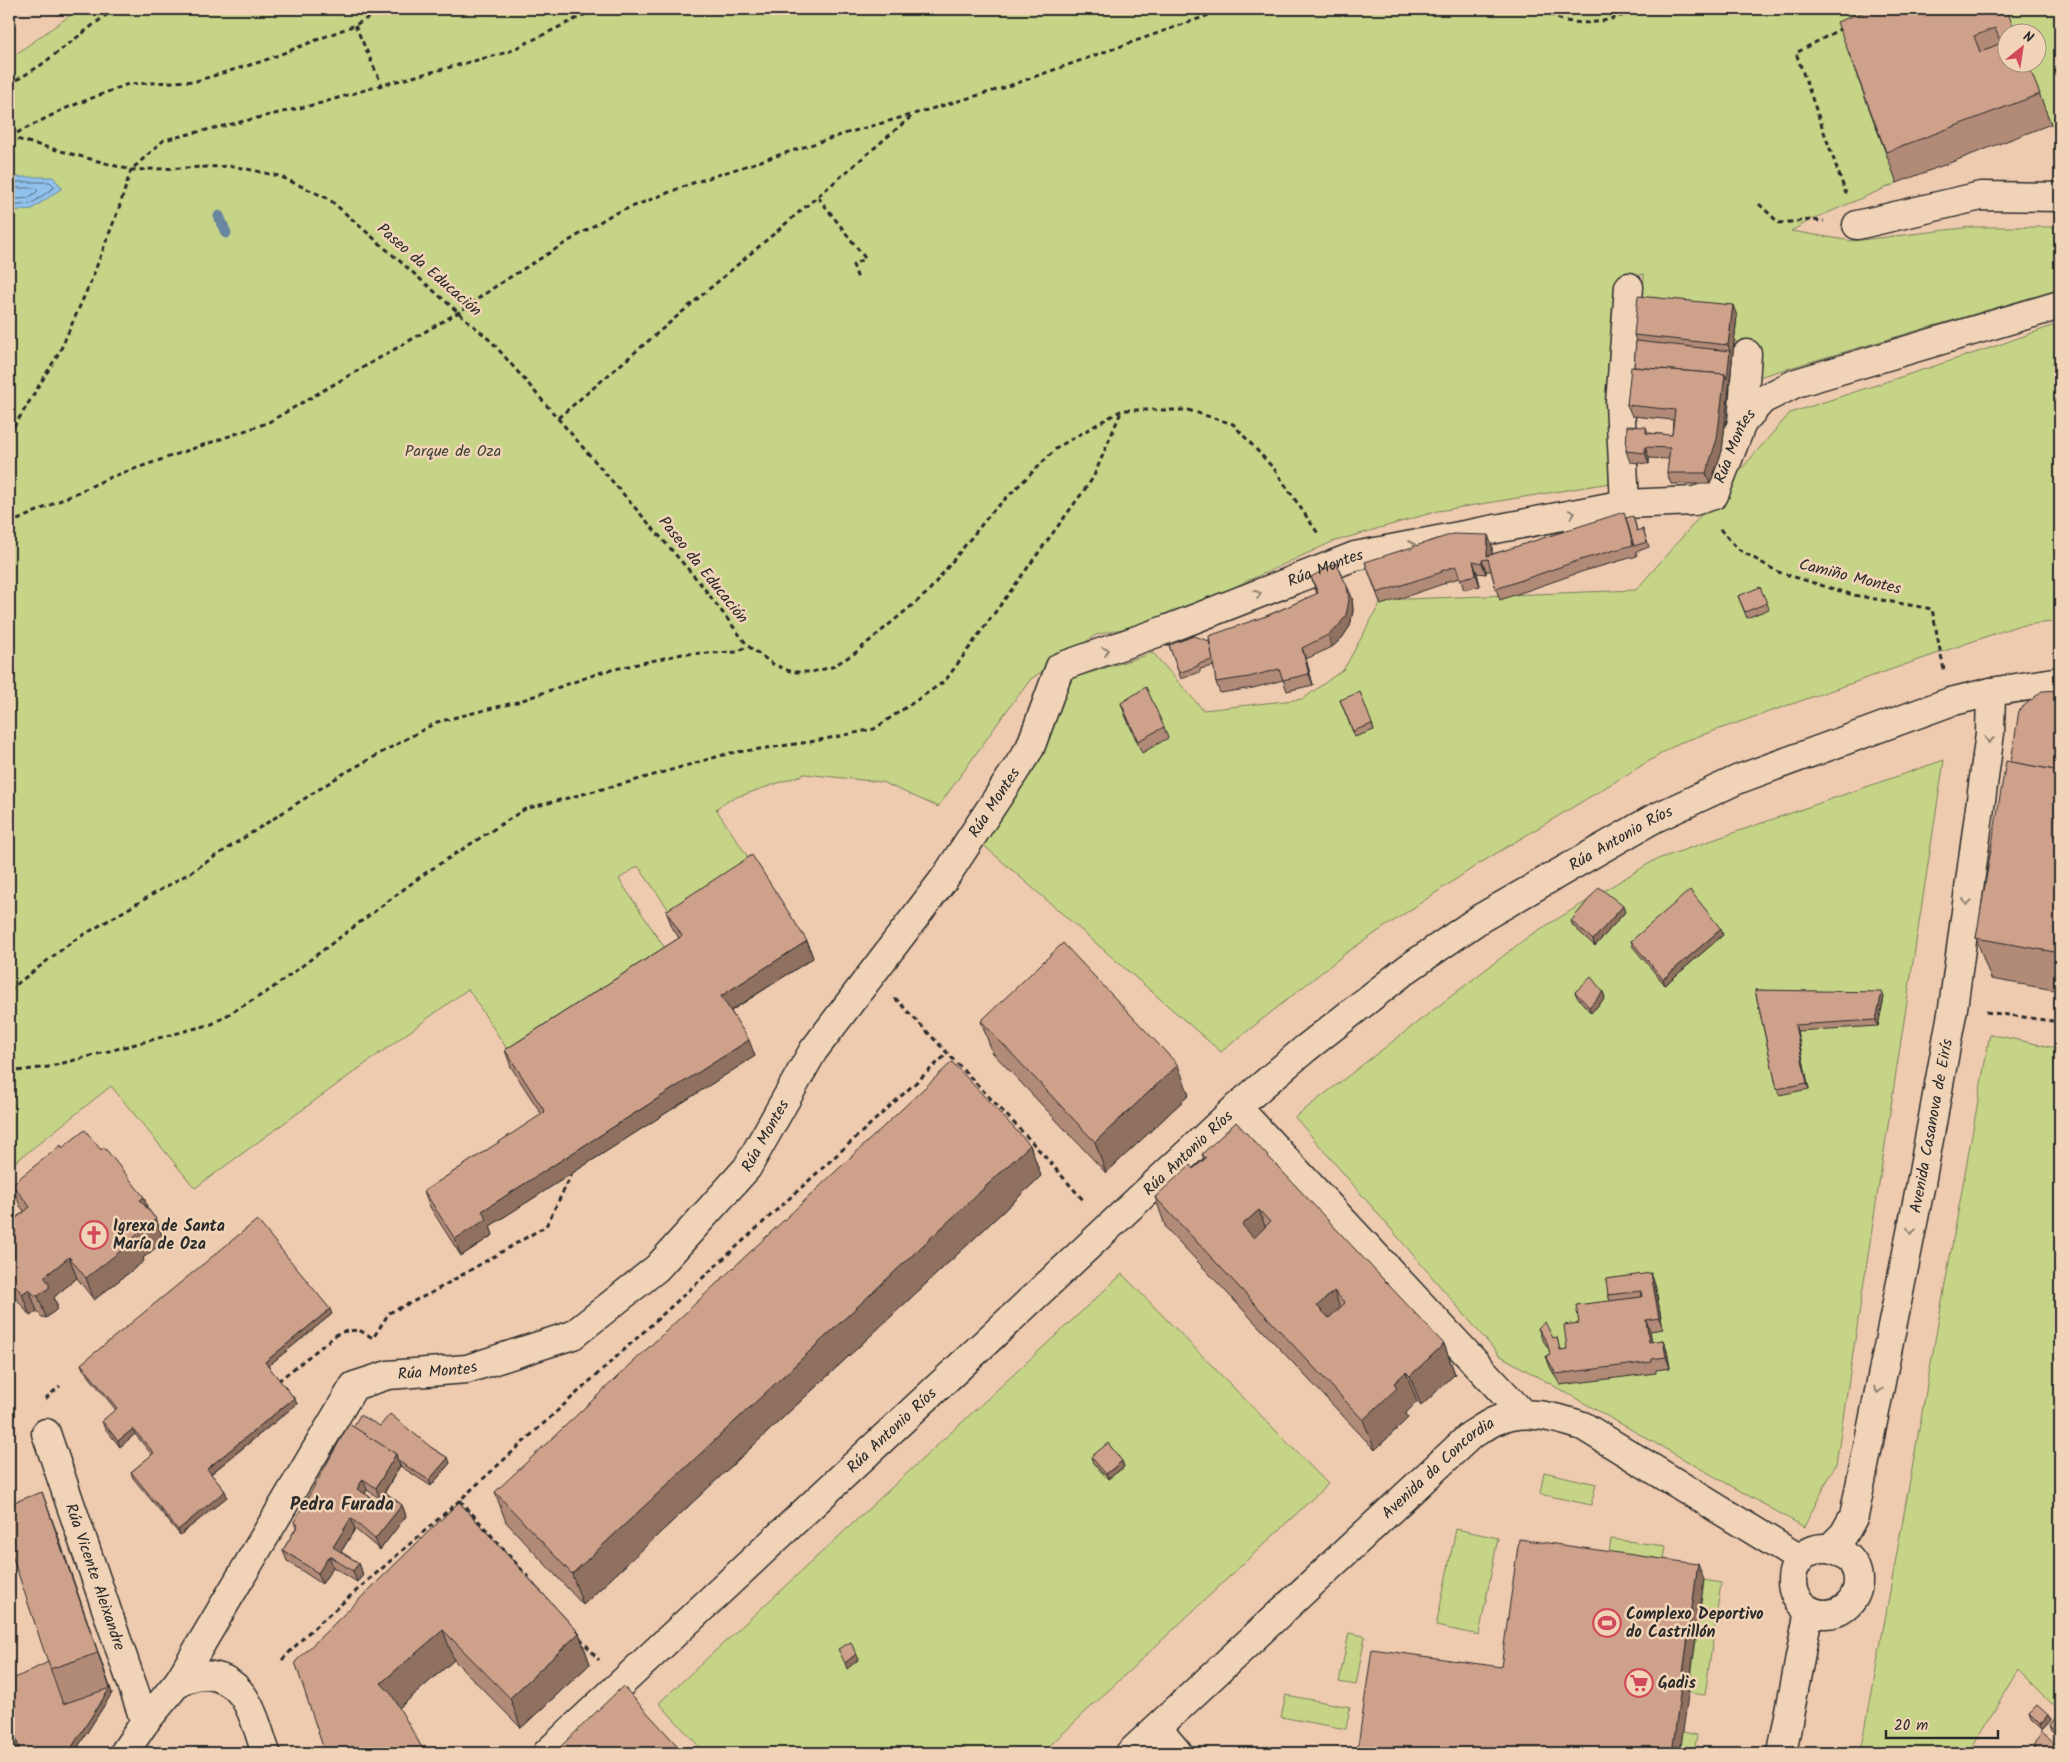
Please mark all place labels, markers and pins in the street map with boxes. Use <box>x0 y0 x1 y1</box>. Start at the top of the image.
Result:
place label: Igrexa de Santa María de Oza <box>113 1214 225 1257</box>
church icon: Igrexa de Santa María de Oza <box>79 1220 109 1250</box>
place label: Complexo Deportivo do Castrillón <box>1626 1602 1764 1645</box>
sports icon: Complexo Deportivo do Castrillón <box>1592 1608 1622 1638</box>
supermarket icon: Gadis <box>1624 1668 1654 1698</box>
place label: Gadis <box>1658 1671 1696 1696</box>

